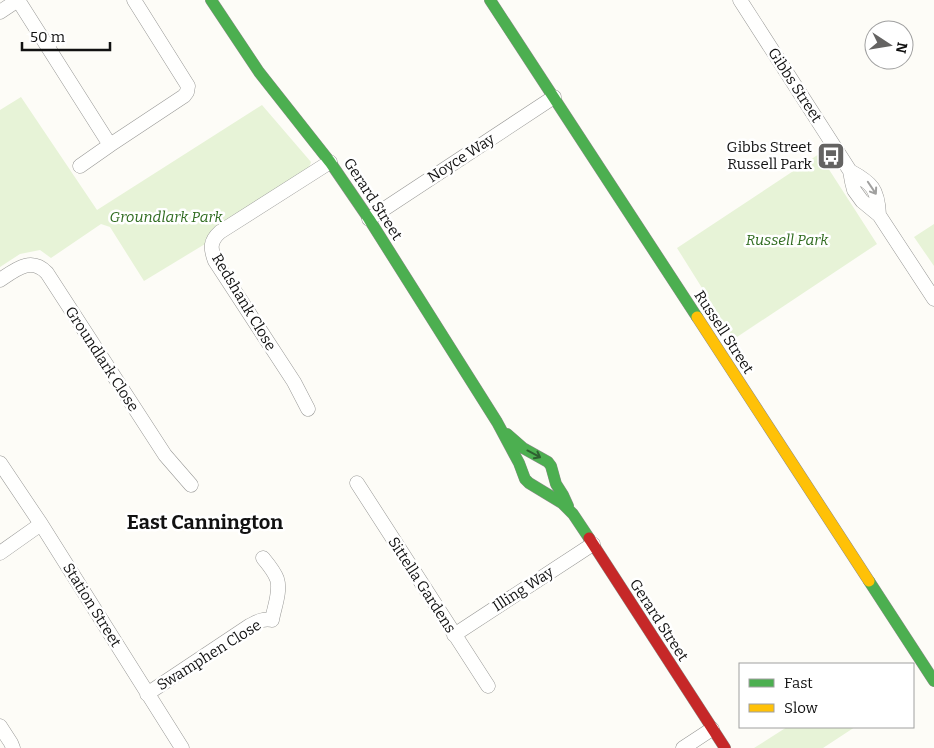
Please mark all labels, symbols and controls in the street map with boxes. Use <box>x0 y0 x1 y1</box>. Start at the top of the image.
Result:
scale bar <box>22 20 110 52</box>
north arrow <box>864 20 914 70</box>
text: 50 m <box>30 28 66 46</box>
text: N <box>892 41 911 55</box>
street label: Gibbs Street <box>764 44 826 126</box>
street label: Noyce Way <box>424 130 498 186</box>
place label: Gibbs Street Russell Park <box>727 138 813 173</box>
bus stop icon: Gibbs Street Russell Park <box>816 141 846 171</box>
street label: Gerard Street <box>340 155 406 244</box>
one-way arrow <box>867 181 877 195</box>
park label: Groundlark Park <box>109 208 223 226</box>
park label: Russell Park <box>746 231 829 249</box>
street label: Redshank Close <box>208 250 280 354</box>
street label: Russell Street <box>690 287 758 377</box>
street label: Groundlark Close <box>61 303 143 415</box>
one-way arrow <box>526 449 541 459</box>
district label: East Cannington <box>127 510 283 534</box>
street label: Sittella Gardens <box>384 534 460 636</box>
street label: Station Street <box>59 560 125 651</box>
street label: Illing Way <box>489 563 557 615</box>
street label: Gerard Street <box>626 576 692 665</box>
street label: Swamphen Close <box>154 616 264 694</box>
legend <box>739 663 914 728</box>
text: Fast <box>784 674 813 692</box>
text: Slow <box>784 699 819 717</box>

